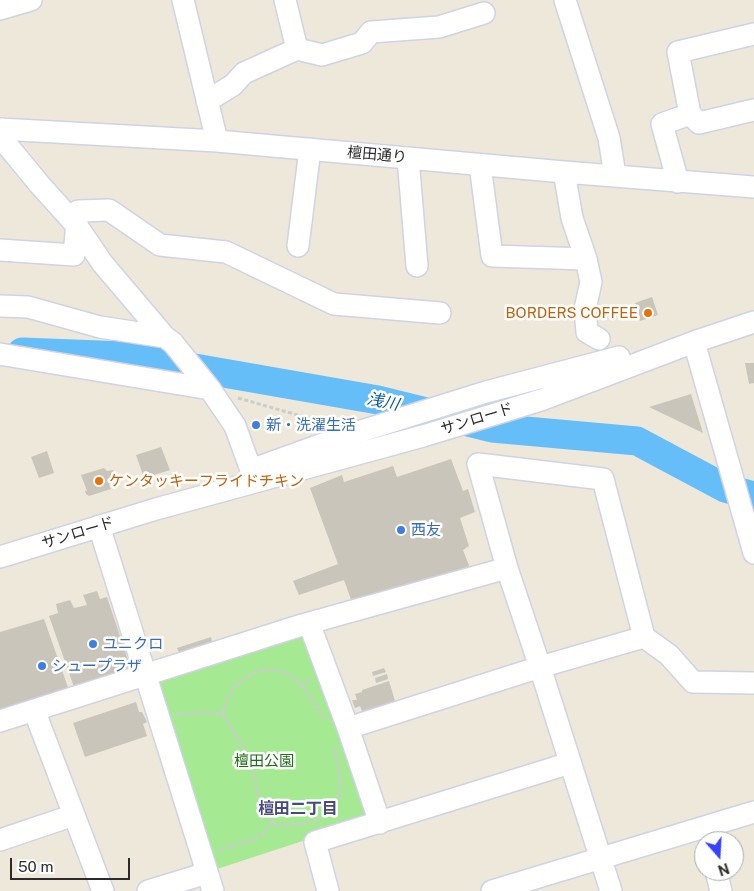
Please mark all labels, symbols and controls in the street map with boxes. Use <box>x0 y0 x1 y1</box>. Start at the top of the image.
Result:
street label: 檀田通り <box>346 143 408 167</box>
place label: BORDERS COFFEE <box>506 304 638 322</box>
marker: BORDERS COFFEE <box>642 307 654 319</box>
water label: 浅川 <box>365 389 401 415</box>
street label: サンロード <box>439 399 515 439</box>
place label: 新・洗濯生活 <box>266 416 356 434</box>
marker: 新・洗濯生活 <box>250 419 262 431</box>
place label: ケンタッキーフライドチキン <box>109 472 304 490</box>
marker: ケンタッキーフライドチキン <box>93 475 105 487</box>
street label: サンロード <box>40 513 116 553</box>
place label: 西友 <box>411 521 441 539</box>
marker: 西友 <box>395 524 407 536</box>
place label: ユニクロ <box>103 635 163 653</box>
marker: ユニクロ <box>87 638 99 650</box>
place label: シュープラザ <box>52 657 142 675</box>
marker: シュープラザ <box>36 660 48 672</box>
park label: 檀田公園 <box>234 752 294 770</box>
district label: 檀田二丁目 <box>258 799 338 819</box>
north arrow <box>694 831 744 881</box>
scale bar <box>12 848 132 880</box>
text: 50 m <box>18 858 53 875</box>
text: N <box>716 860 731 879</box>

